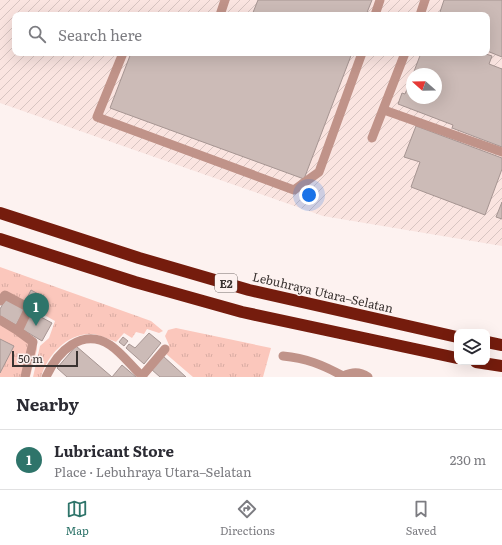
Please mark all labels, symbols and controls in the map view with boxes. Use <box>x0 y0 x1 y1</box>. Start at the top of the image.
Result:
search box <box>12 12 490 56</box>
icon: search <box>26 23 48 45</box>
text: Search here <box>58 23 142 46</box>
north arrow <box>406 68 442 104</box>
your location <box>299 185 319 205</box>
street label: Lebuhraya Utara–Selatan <box>251 267 395 317</box>
road number: E2 <box>215 274 237 292</box>
pin: 1 <box>23 293 49 326</box>
map controls <box>454 329 490 365</box>
button: layers <box>454 329 490 365</box>
scale bar <box>12 349 78 368</box>
text: 50 m <box>18 350 43 366</box>
text: Nearby <box>16 391 79 416</box>
text: Lubricant Store <box>54 439 174 462</box>
text: 1 <box>26 450 32 469</box>
text: 230 m <box>450 450 486 469</box>
text: Place · Lebuhraya Utara–Selatan <box>54 462 252 481</box>
tab: Map <box>65 498 89 538</box>
tab: Directions <box>220 498 275 538</box>
tab: Saved <box>406 498 436 538</box>

